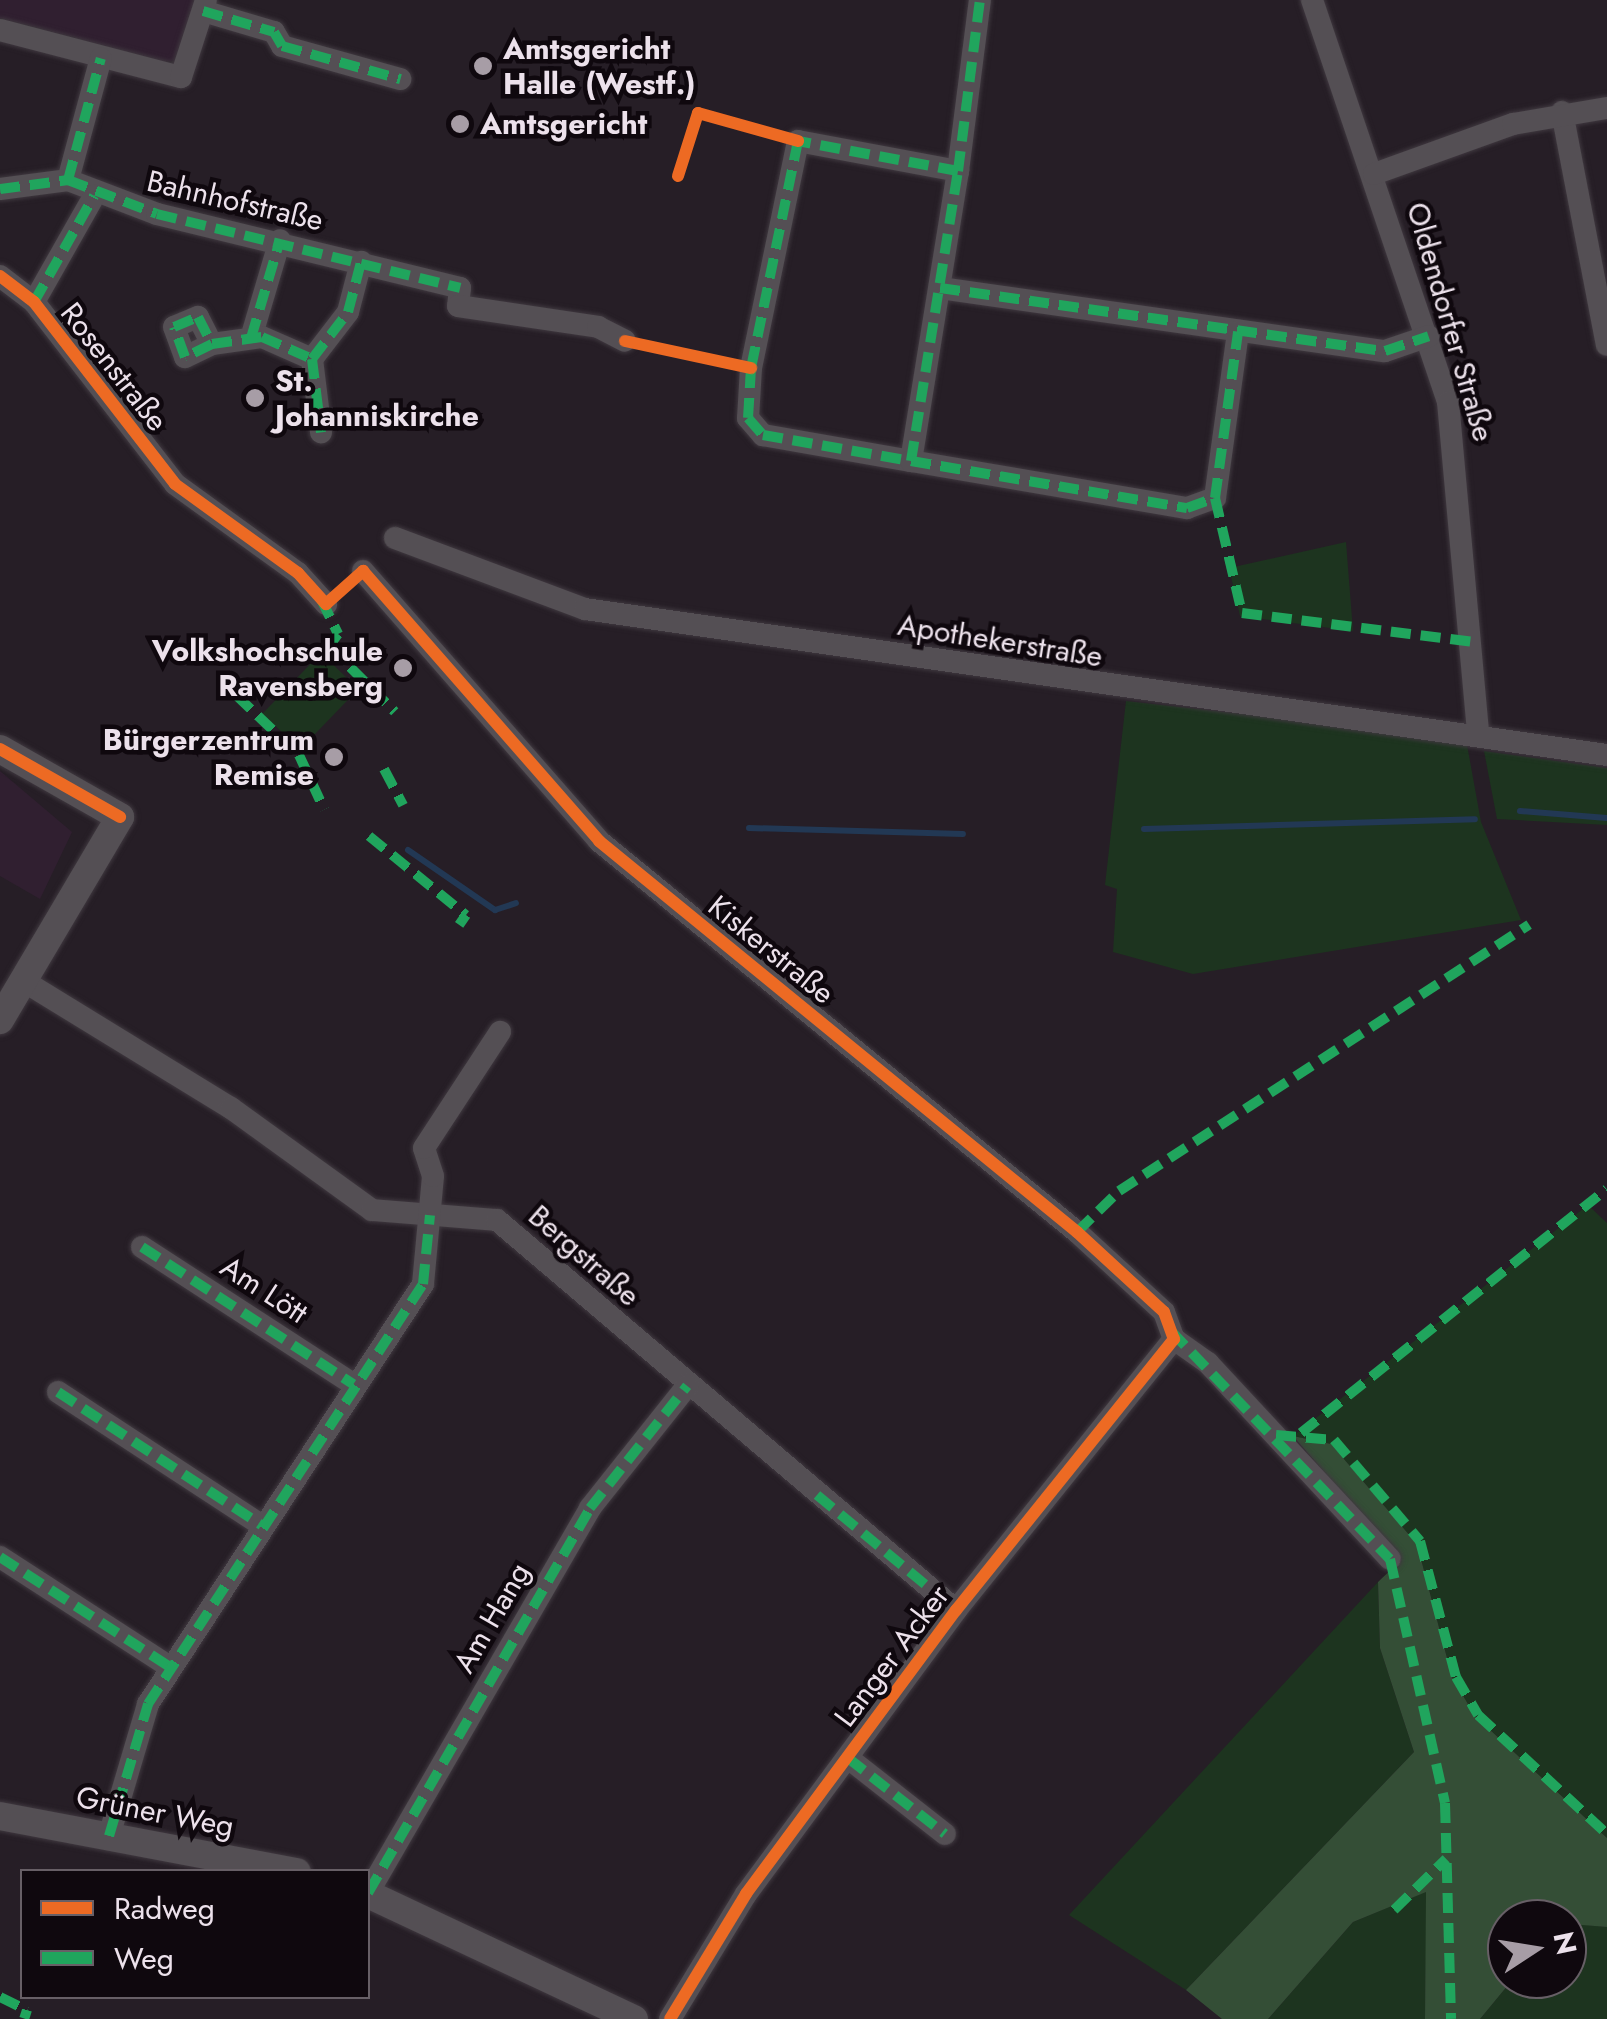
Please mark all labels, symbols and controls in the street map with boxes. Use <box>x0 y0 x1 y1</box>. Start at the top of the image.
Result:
place label: Amtsgericht Halle (Westf.) <box>503 31 696 102</box>
marker: Amtsgericht Halle (Westf.) <box>472 55 494 77</box>
place label: Amtsgericht <box>480 106 647 142</box>
marker: Amtsgericht <box>449 113 471 135</box>
street label: Bahnhofstraße <box>143 163 327 239</box>
street label: Oldendorfer Straße <box>1399 198 1501 446</box>
street label: Rosenstraße <box>53 296 175 438</box>
place label: St. Johanniskirche <box>275 363 479 434</box>
marker: St. Johanniskirche <box>244 387 266 409</box>
street label: Apothekerstraße <box>895 607 1105 675</box>
place label: Volkshochschule Ravensberg <box>152 633 383 704</box>
marker: Volkshochschule Ravensberg <box>392 657 414 679</box>
place label: Bürgerzentrum Remise <box>103 722 314 792</box>
marker: Bürgerzentrum Remise <box>323 746 345 768</box>
street label: Kiskerstraße <box>701 888 841 1012</box>
street label: Bergstraße <box>521 1198 647 1314</box>
street label: Am Lött <box>214 1249 314 1331</box>
street label: Am Hang <box>446 1557 538 1679</box>
street label: Langer Acker <box>827 1578 957 1734</box>
street label: Grüner Weg <box>73 1779 237 1845</box>
legend <box>20 1869 370 1999</box>
text: Radweg <box>114 1887 215 1930</box>
north arrow <box>1487 1899 1587 1999</box>
text: N <box>1543 1928 1587 1958</box>
text: Weg <box>114 1937 174 1980</box>

